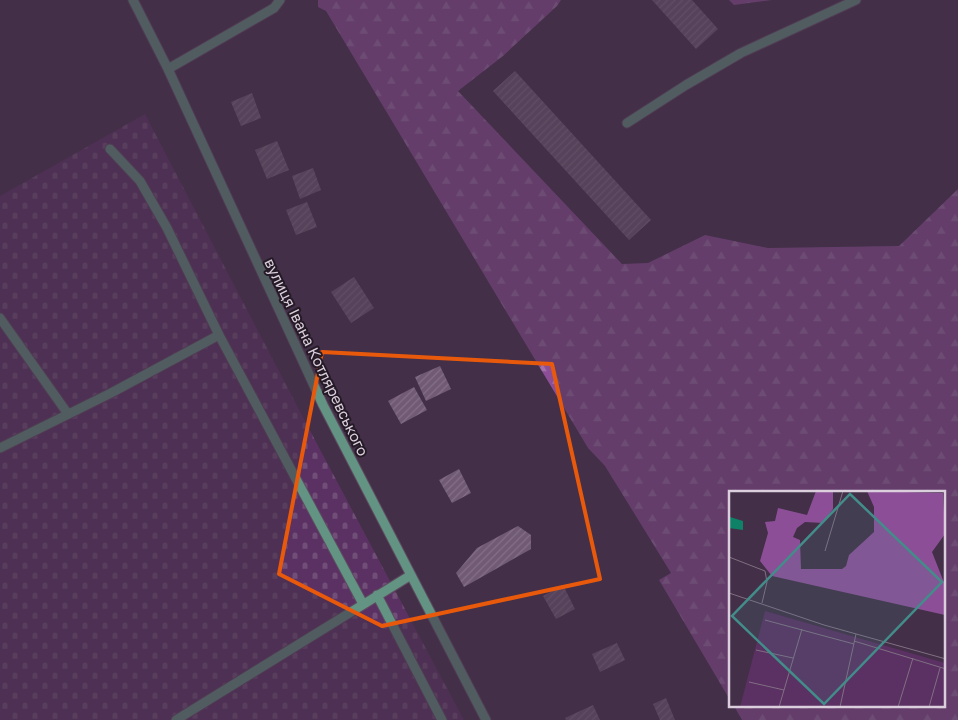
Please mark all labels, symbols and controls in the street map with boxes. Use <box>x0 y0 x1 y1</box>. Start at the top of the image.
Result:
street label: вулиця Івана Котляревського <box>261 255 373 459</box>
inset map <box>729 491 946 708</box>

